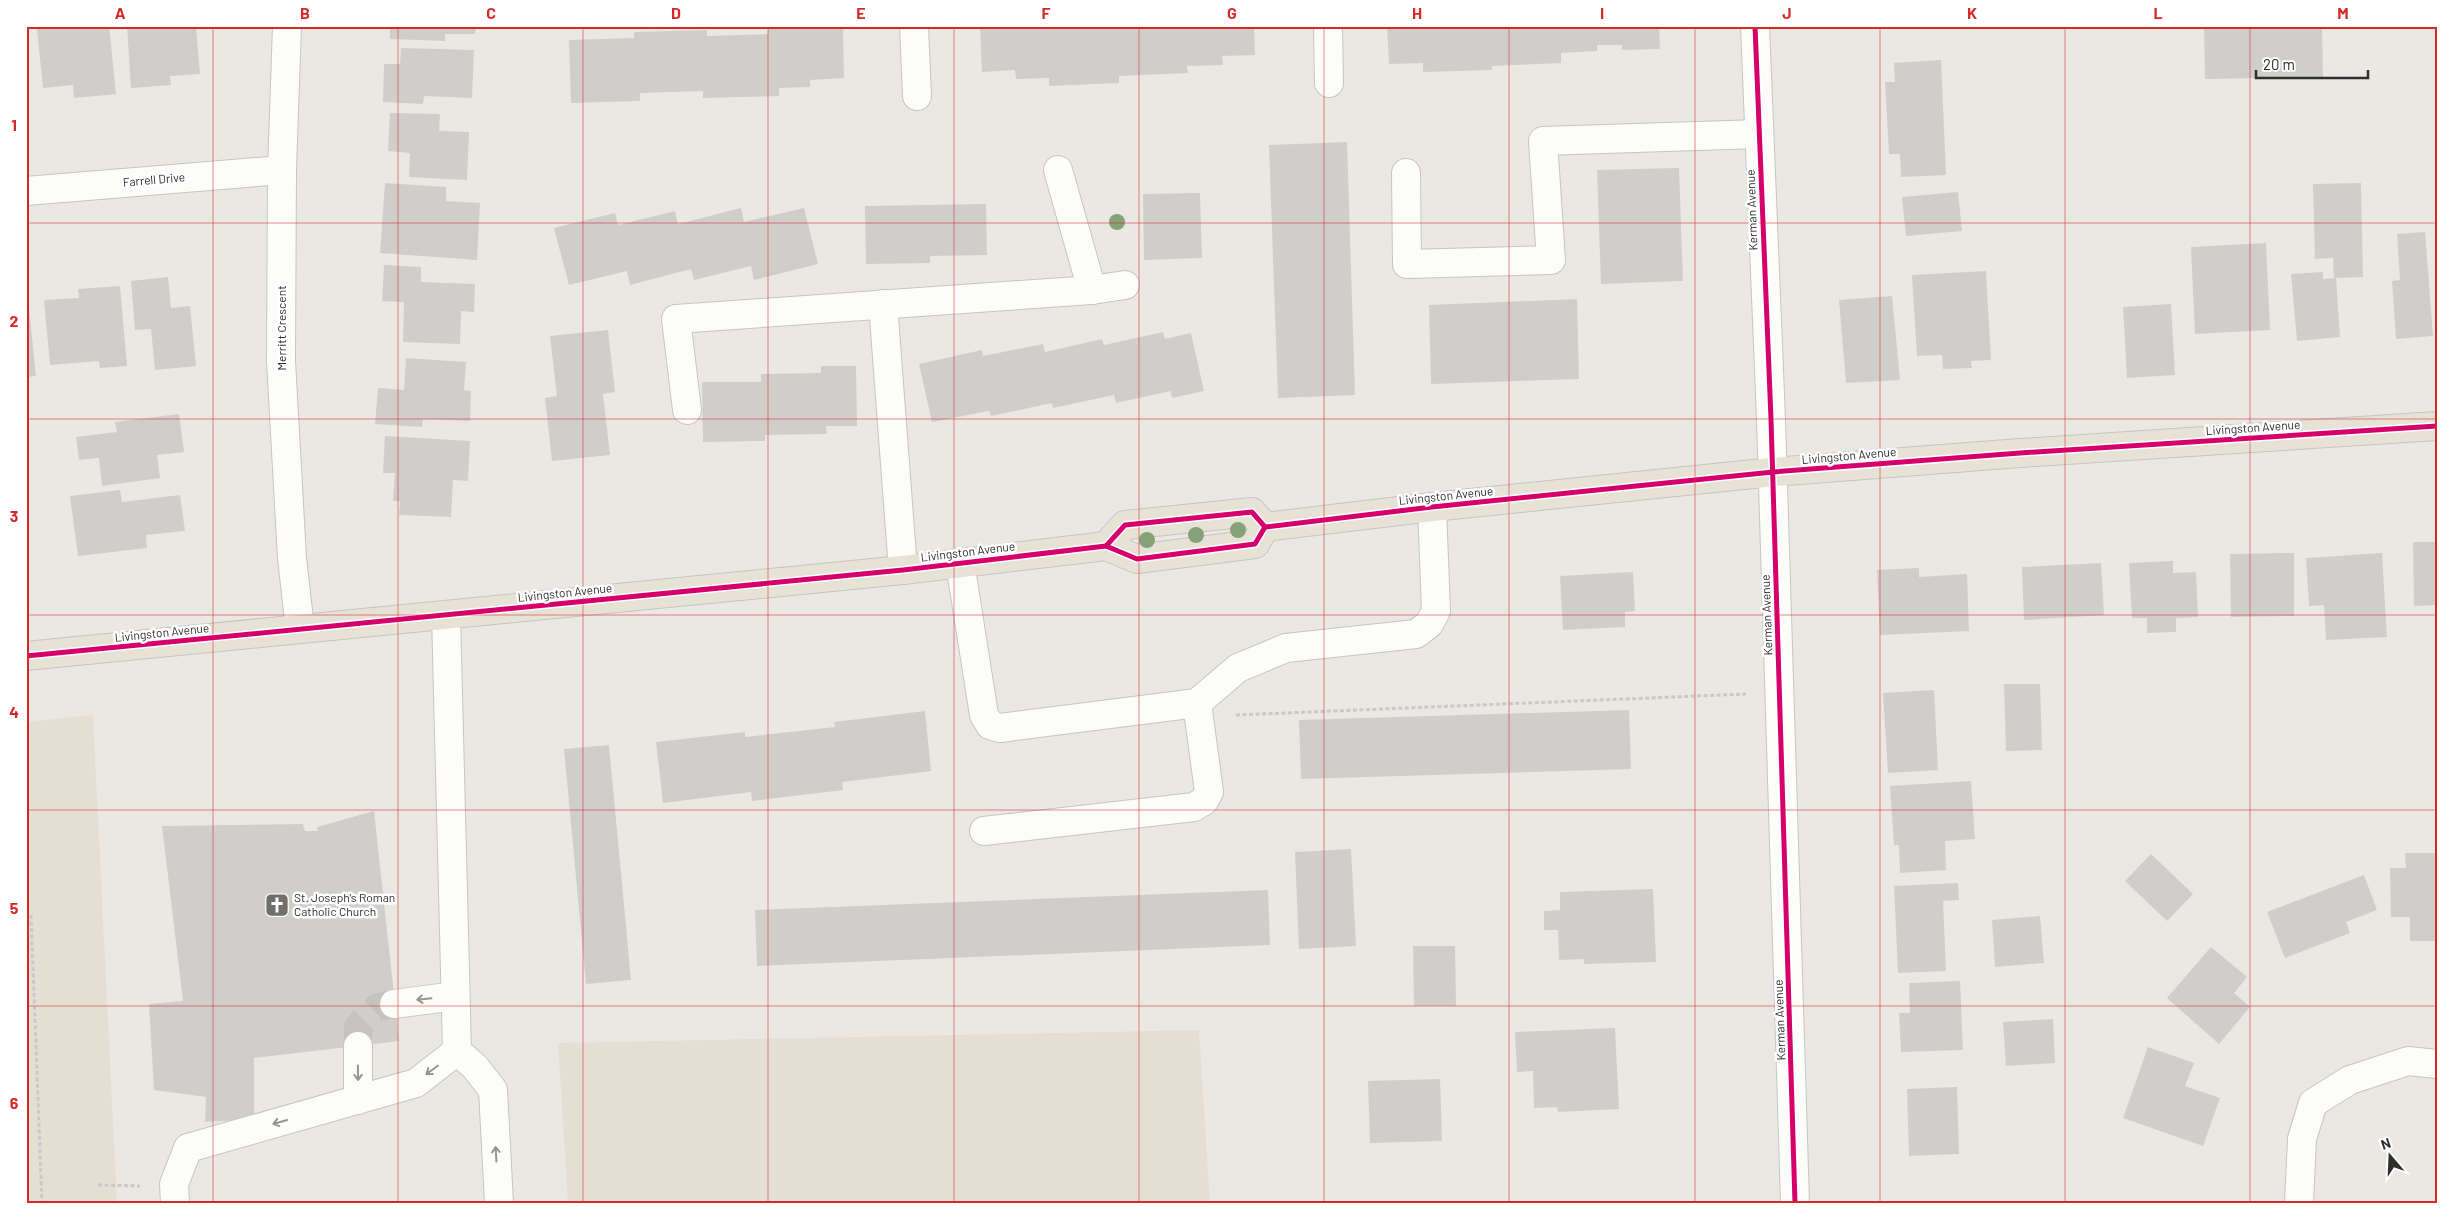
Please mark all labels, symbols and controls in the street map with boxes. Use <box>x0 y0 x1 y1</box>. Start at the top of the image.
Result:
text: A <box>115 3 126 22</box>
text: B <box>300 3 310 22</box>
text: C <box>486 3 496 22</box>
text: D <box>671 3 681 22</box>
text: E <box>856 3 866 22</box>
text: F <box>1042 3 1051 22</box>
text: G <box>1227 3 1237 22</box>
text: H <box>1412 3 1422 22</box>
text: I <box>1600 3 1604 22</box>
text: J <box>1782 3 1792 22</box>
text: K <box>1967 3 1977 22</box>
text: L <box>2153 3 2163 22</box>
text: M <box>2337 3 2349 22</box>
scale bar <box>2256 48 2368 80</box>
text: 20 m <box>2263 55 2295 73</box>
text: 1 <box>11 115 17 134</box>
street label: Farrell Drive <box>122 169 186 189</box>
street label: Kerman Avenue <box>1743 169 1759 251</box>
street label: Merritt Crescent <box>274 286 288 371</box>
text: 2 <box>10 311 19 330</box>
street label: Livingston Avenue <box>2205 417 2301 437</box>
street label: Livingston Avenue <box>1801 444 1897 466</box>
street label: Livingston Avenue <box>1398 483 1494 507</box>
text: 3 <box>10 506 18 525</box>
street label: Livingston Avenue <box>920 538 1016 564</box>
street label: Kerman Avenue <box>1758 574 1774 656</box>
street label: Livingston Avenue <box>517 580 613 604</box>
street label: Livingston Avenue <box>114 620 210 644</box>
text: 4 <box>9 702 19 721</box>
place label: St. Joseph's Roman Catholic Church <box>294 890 395 918</box>
church icon: St. Joseph's Roman Catholic Church <box>264 892 290 918</box>
text: 5 <box>10 898 19 917</box>
street label: Kerman Avenue <box>1771 979 1787 1061</box>
one-way arrow <box>417 994 433 1004</box>
one-way arrow <box>353 1064 363 1081</box>
one-way arrow <box>425 1065 439 1075</box>
text: 6 <box>10 1093 19 1112</box>
one-way arrow <box>272 1118 288 1128</box>
north arrow <box>2366 1132 2416 1182</box>
text: N <box>2378 1134 2393 1153</box>
one-way arrow <box>492 1146 501 1162</box>

